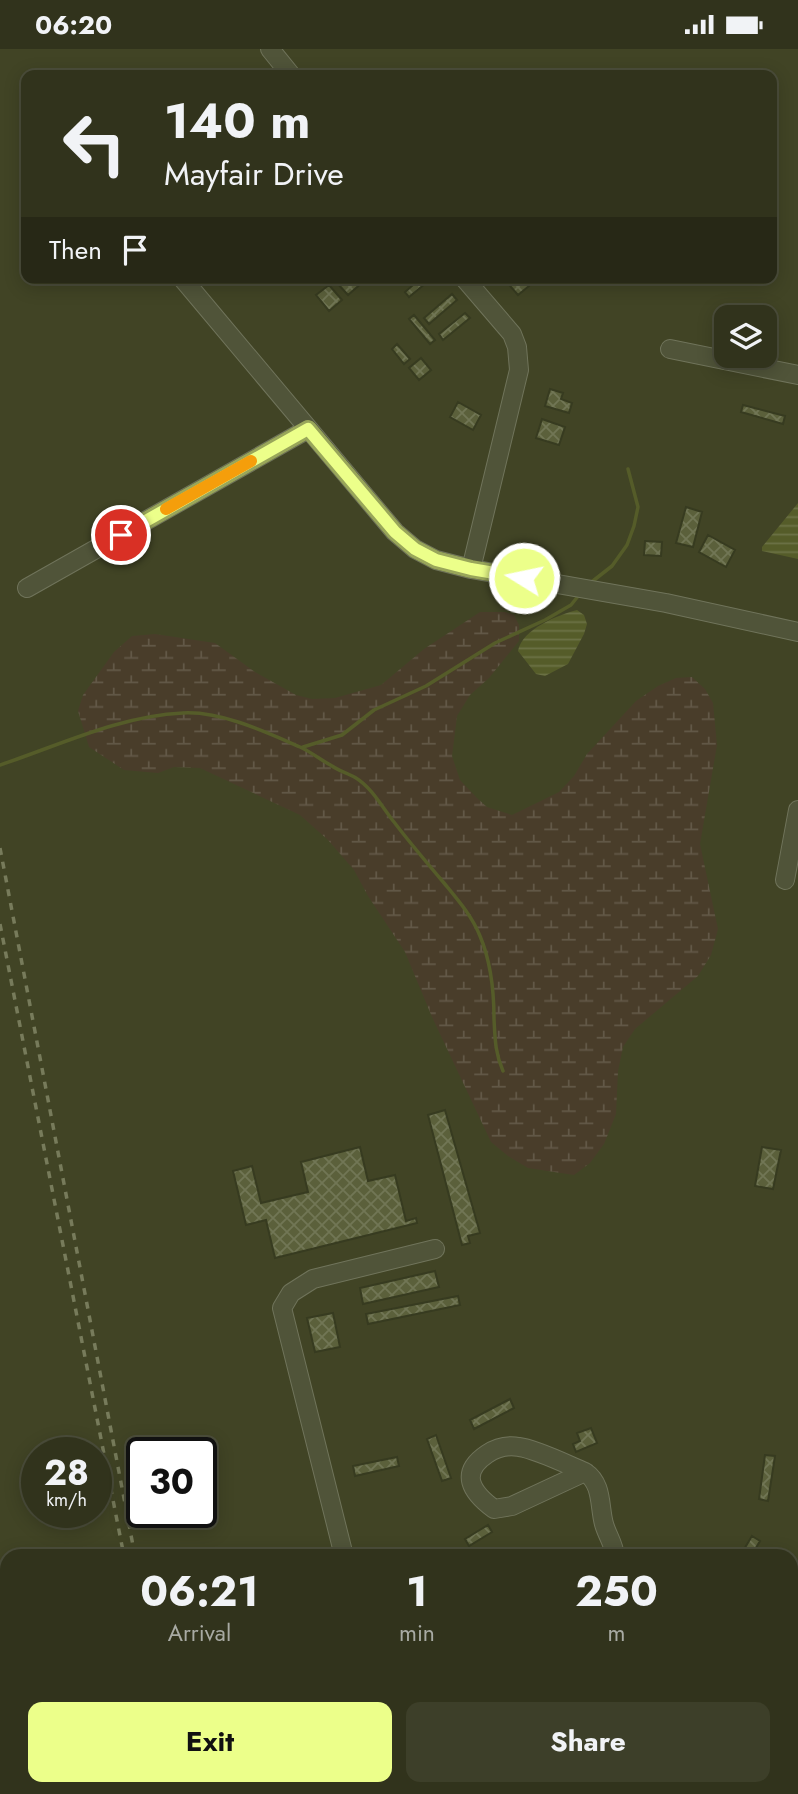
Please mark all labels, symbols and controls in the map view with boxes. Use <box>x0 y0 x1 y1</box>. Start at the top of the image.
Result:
text: 06:20 <box>35 6 112 44</box>
text: 140 m <box>164 86 310 156</box>
icon: left <box>49 98 140 189</box>
text: Mayfair Drive <box>164 151 344 197</box>
text: Then <box>49 231 102 269</box>
icon: arrive <box>116 231 154 269</box>
map controls <box>714 305 777 368</box>
button: layers <box>714 305 777 368</box>
pin <box>91 505 151 565</box>
icon: arrive <box>102 516 140 554</box>
position arrow <box>487 541 561 615</box>
speed limit sign: 30 <box>126 1437 217 1528</box>
text: 28 <box>44 1448 89 1498</box>
text: km/h <box>46 1487 87 1513</box>
text: 06:21 <box>140 1561 259 1622</box>
text: 1 <box>406 1561 428 1622</box>
text: 250 <box>575 1561 658 1622</box>
text: Arrival <box>168 1616 231 1650</box>
text: min <box>399 1616 435 1650</box>
text: m <box>608 1616 625 1650</box>
button: Exit <box>28 1702 392 1782</box>
button: Share <box>406 1702 770 1782</box>

